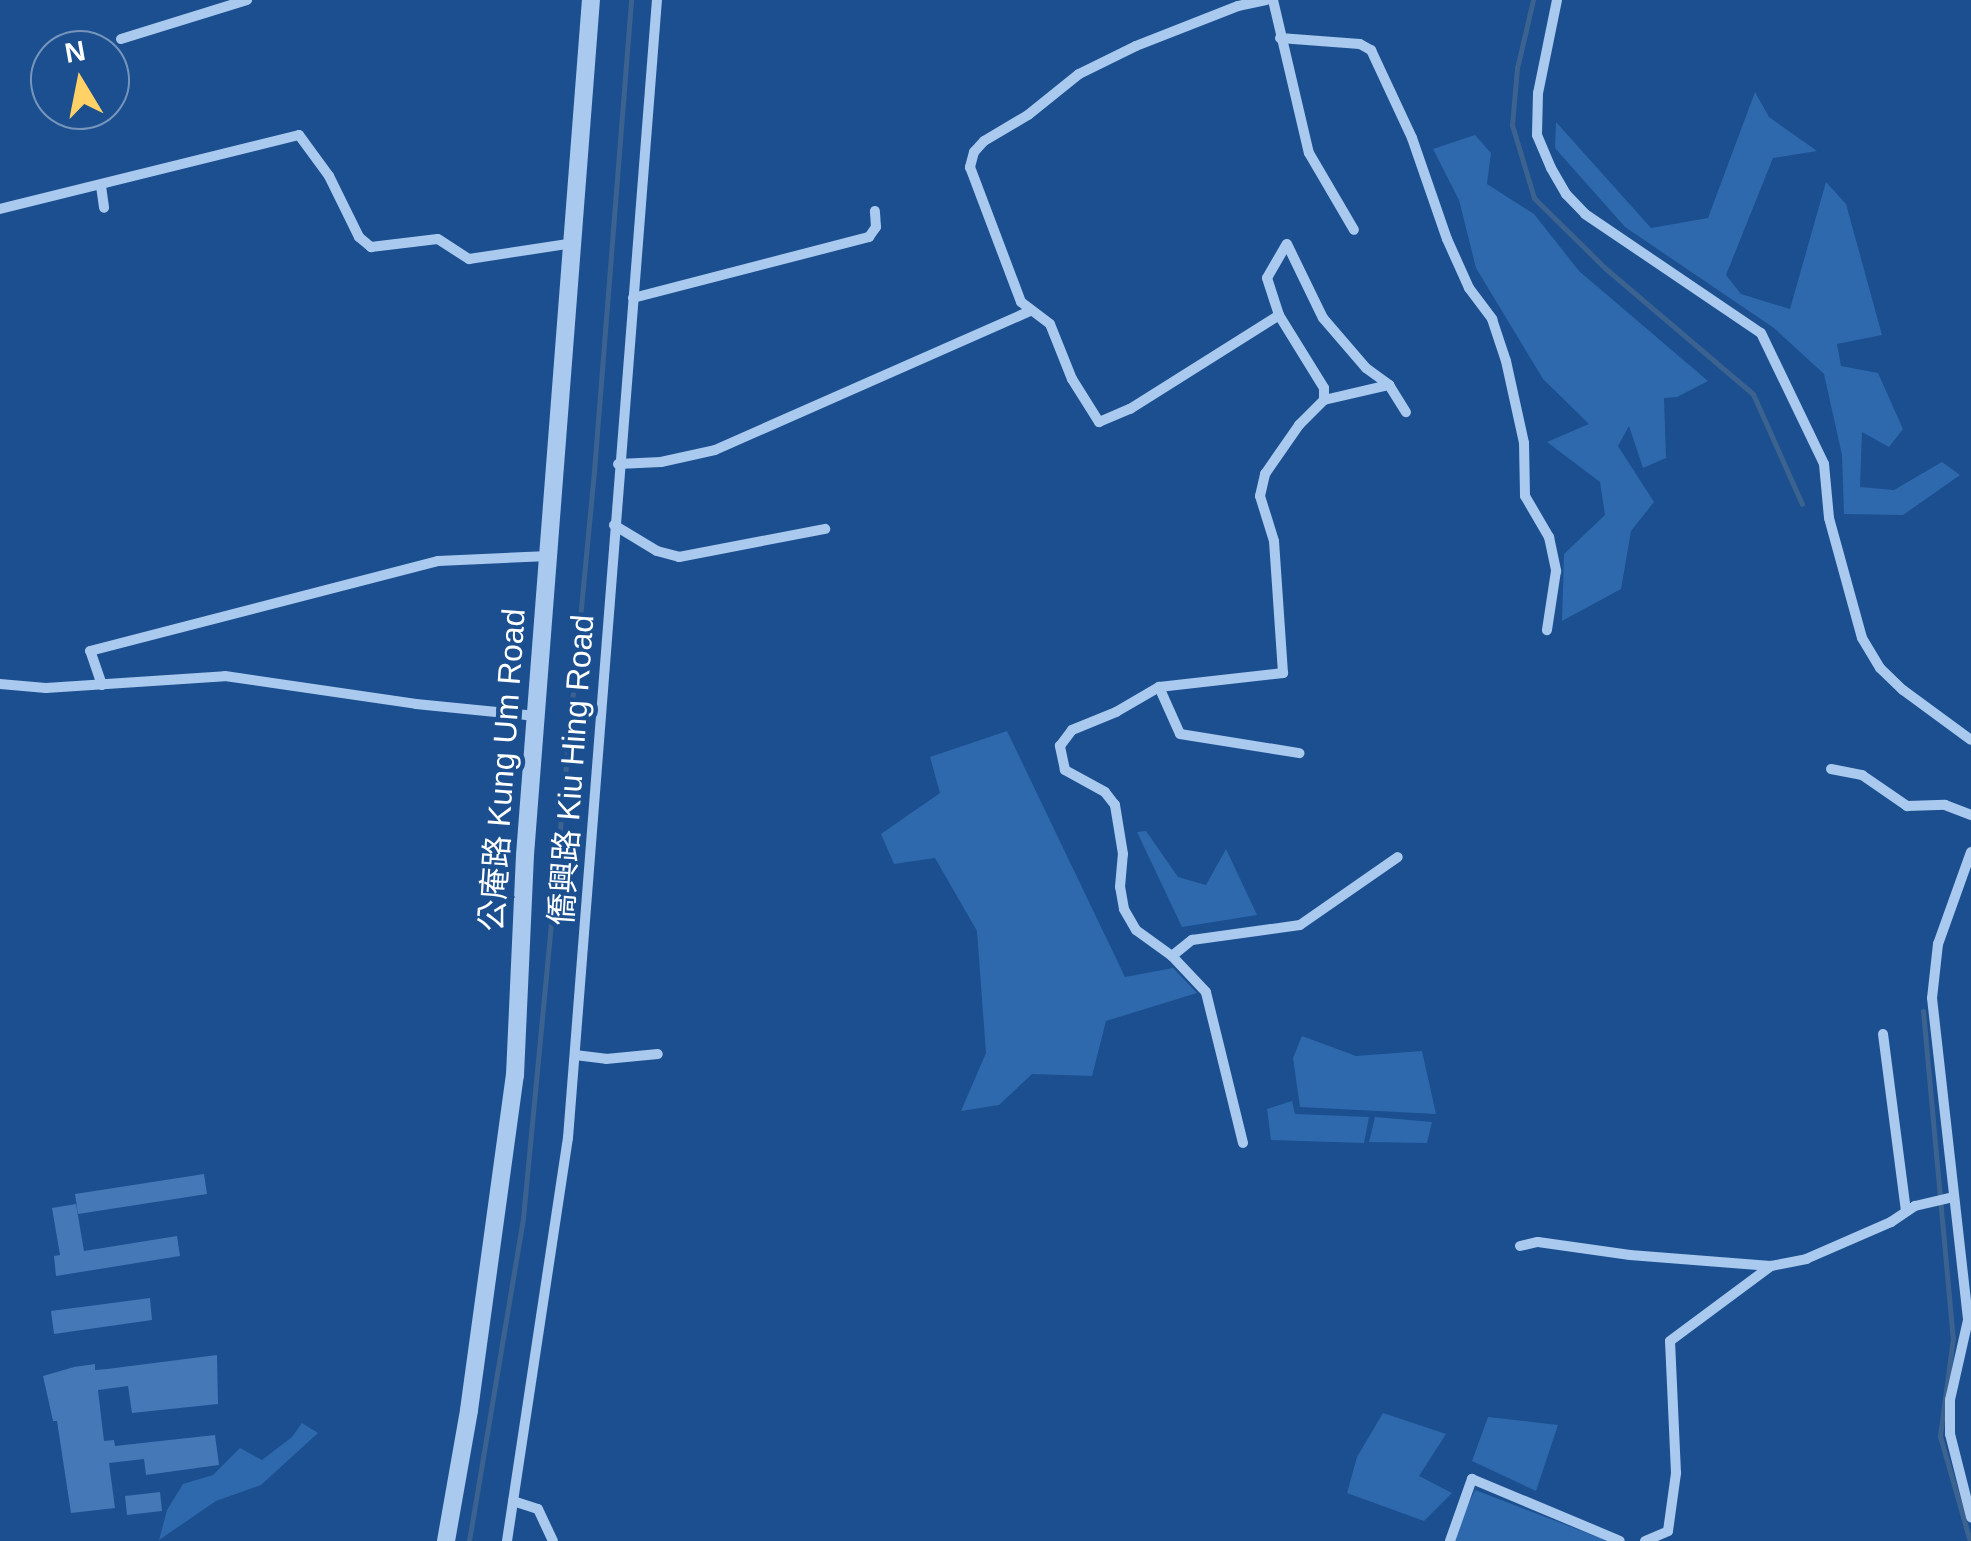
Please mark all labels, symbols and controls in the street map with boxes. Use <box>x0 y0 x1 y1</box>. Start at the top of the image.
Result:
north arrow <box>30 30 130 130</box>
text: N <box>62 35 88 69</box>
street label: 公庵路 Kung Um Road <box>473 607 533 933</box>
street label: 僑興路 Kiu Hing Road <box>542 613 602 927</box>

